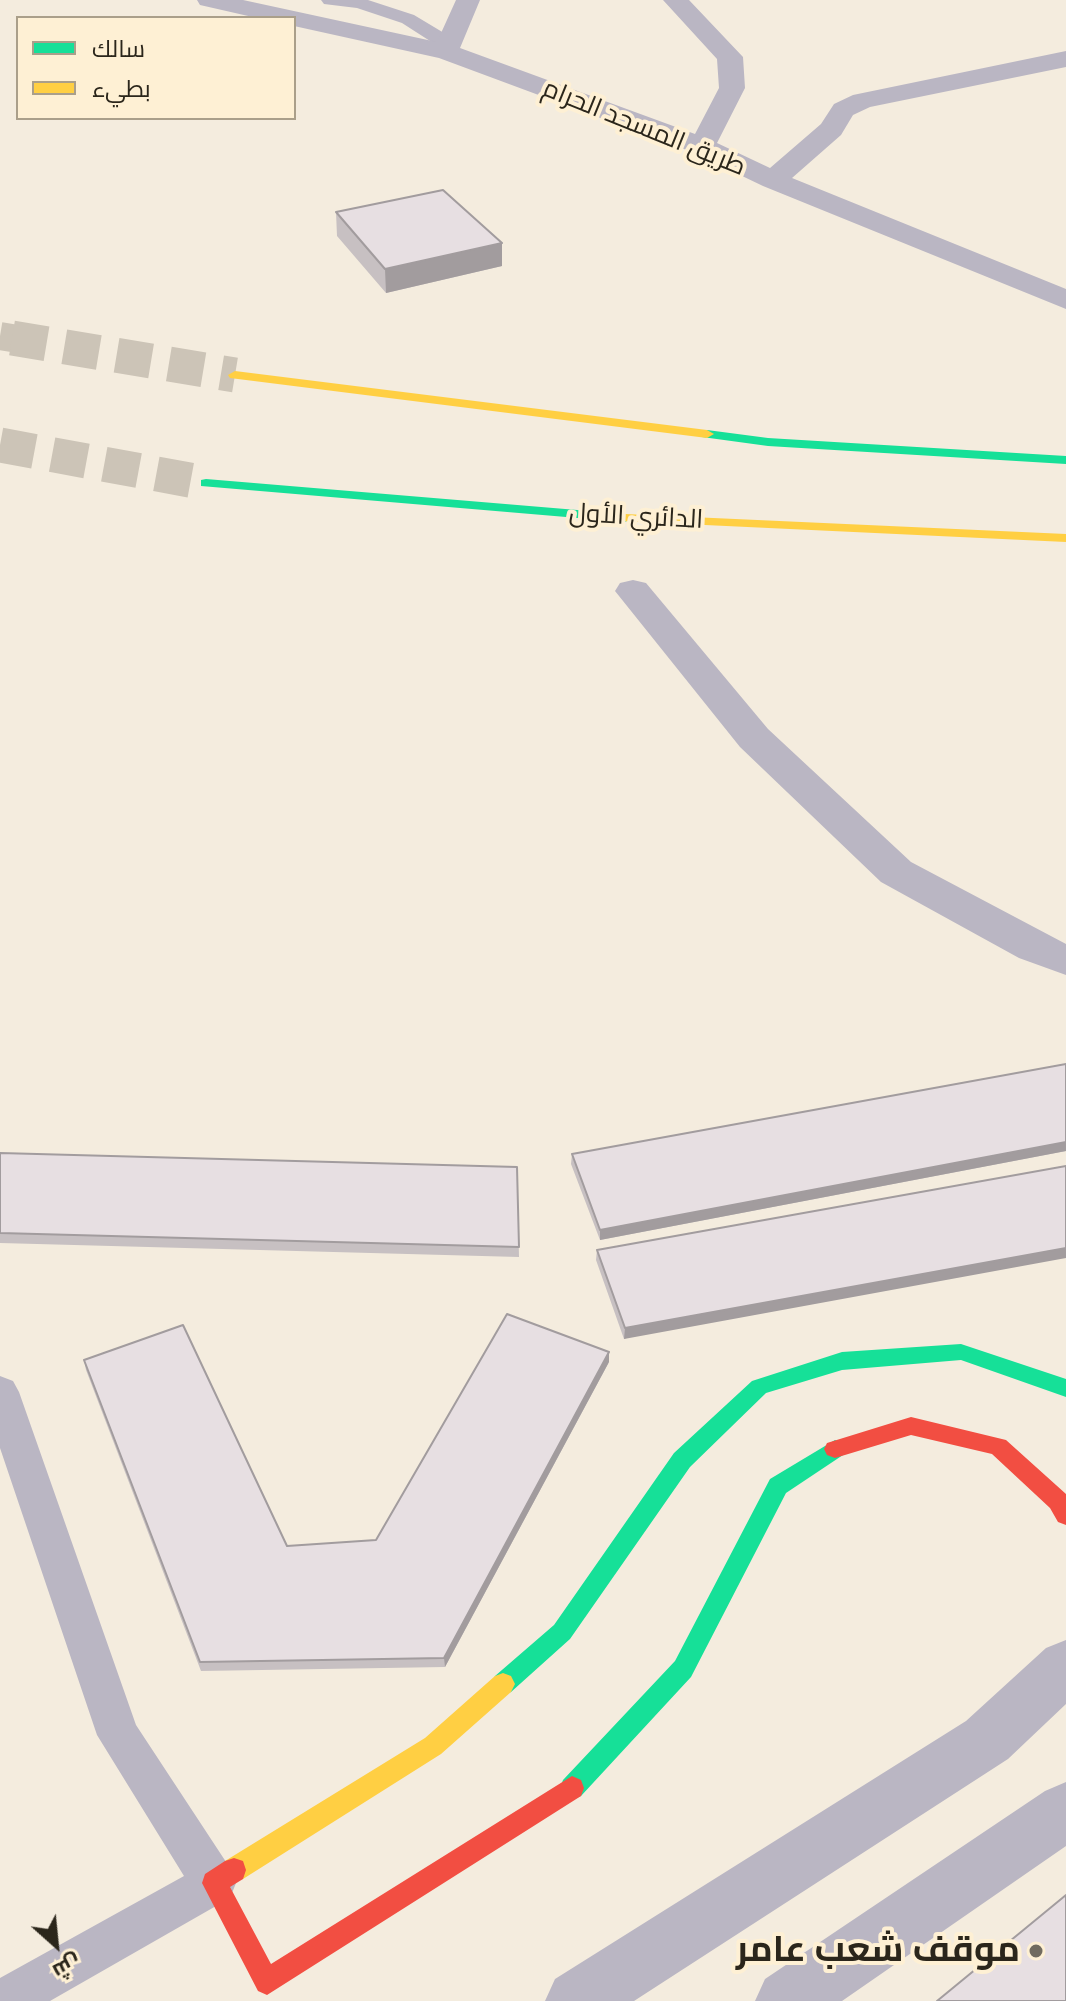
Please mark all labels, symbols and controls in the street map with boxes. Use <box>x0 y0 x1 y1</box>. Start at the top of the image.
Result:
legend <box>16 16 296 120</box>
text: سالك <box>92 35 145 63</box>
street label: طريق المسجد الحرام <box>538 73 750 183</box>
text: بطيء <box>92 75 151 103</box>
street label: الدائري الأول <box>568 498 704 536</box>
north arrow <box>16 1905 96 1985</box>
place label: موقف شعب عامر <box>736 1929 1020 1973</box>
marker: موقف شعب عامر <box>1027 1942 1045 1960</box>
text: ش <box>48 1948 85 1984</box>

